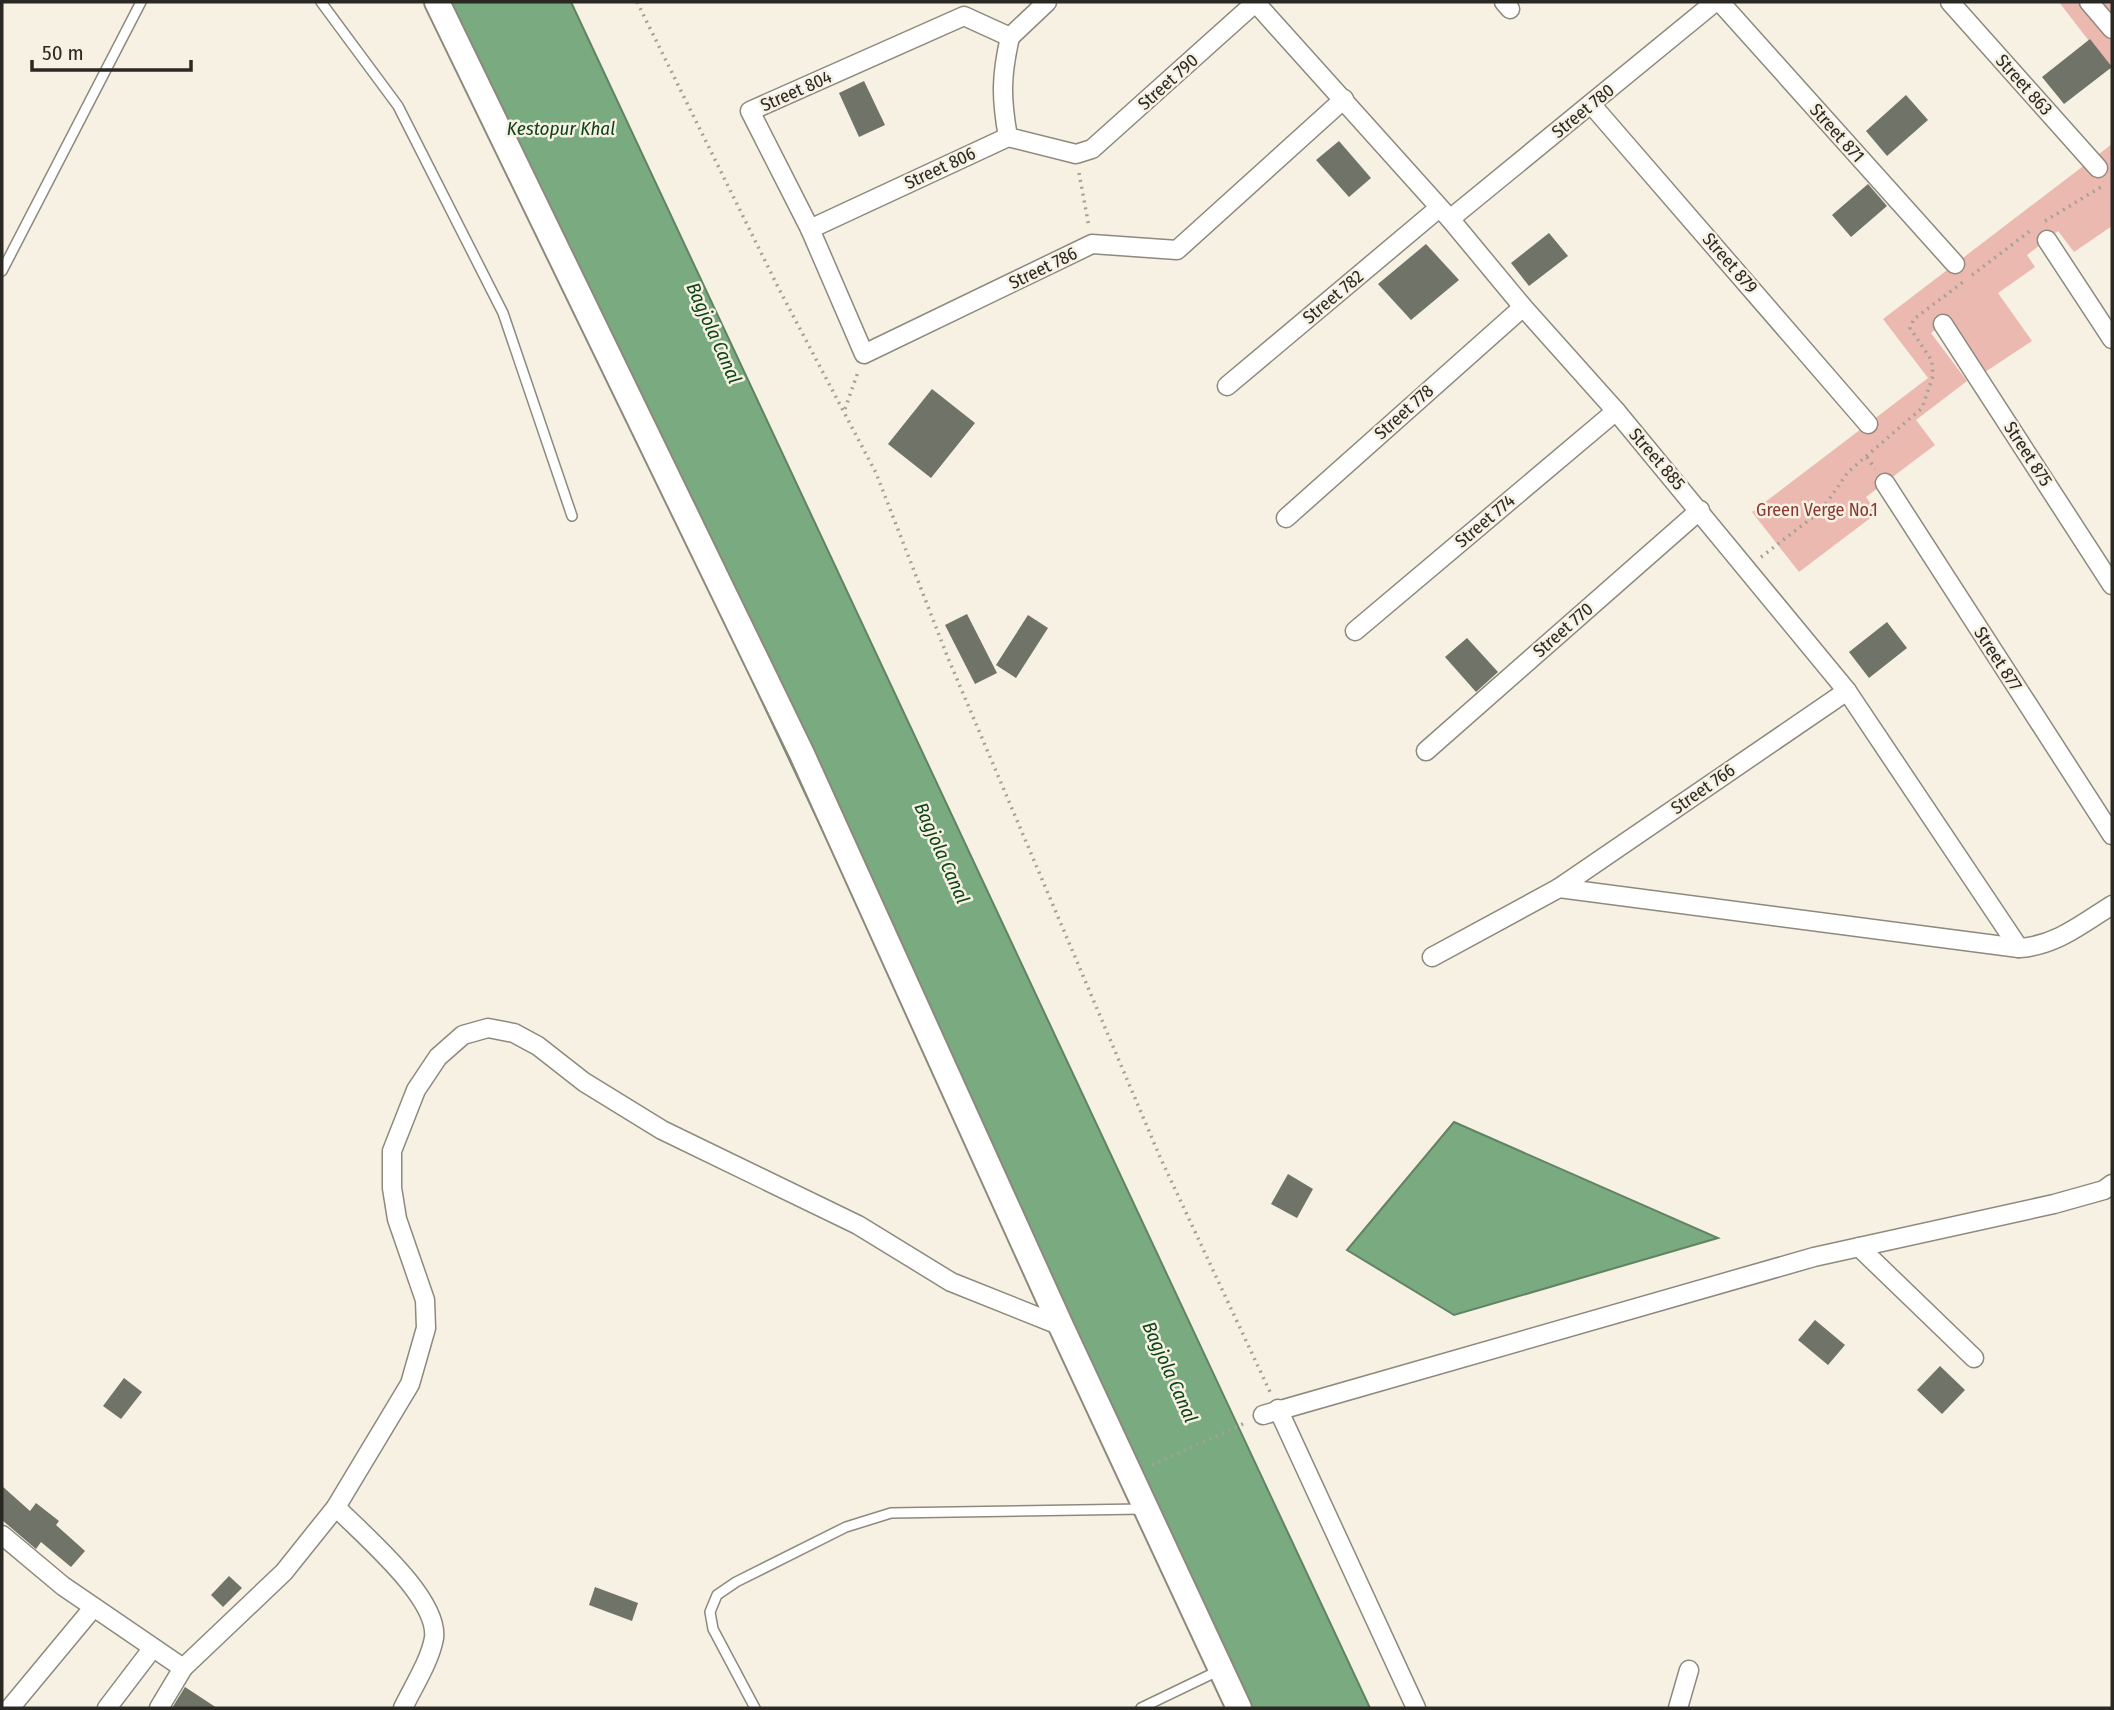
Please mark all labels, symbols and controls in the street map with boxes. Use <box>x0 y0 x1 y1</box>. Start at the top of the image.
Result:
scale bar <box>32 28 191 72</box>
text: 50 m <box>42 40 84 66</box>
street label: Street 790 <box>1133 49 1203 115</box>
street label: Street 863 <box>1991 50 2057 120</box>
street label: Street 804 <box>757 65 835 116</box>
street label: Street 780 <box>1547 79 1619 143</box>
street label: Street 871 <box>1805 99 1869 167</box>
water label: Kestopur Khal <box>507 117 615 140</box>
street label: Street 806 <box>901 142 979 194</box>
street label: Street 879 <box>1698 228 1762 298</box>
street label: Street 786 <box>1005 242 1081 294</box>
street label: Street 782 <box>1298 265 1368 329</box>
water label: Bagjola Canal <box>682 279 746 387</box>
street label: Street 778 <box>1370 380 1438 444</box>
street label: Street 875 <box>1999 418 2057 490</box>
street label: Street 885 <box>1624 424 1690 494</box>
street label: Street 774 <box>1451 489 1520 552</box>
park label: Green Verge No.1 <box>1756 499 1878 521</box>
street label: Street 770 <box>1528 598 1598 662</box>
street label: Street 877 <box>1969 623 2027 695</box>
street label: Street 766 <box>1667 759 1739 819</box>
water label: Bagjola Canal <box>910 799 974 907</box>
water label: Bagjola Canal <box>1138 1318 1202 1426</box>

